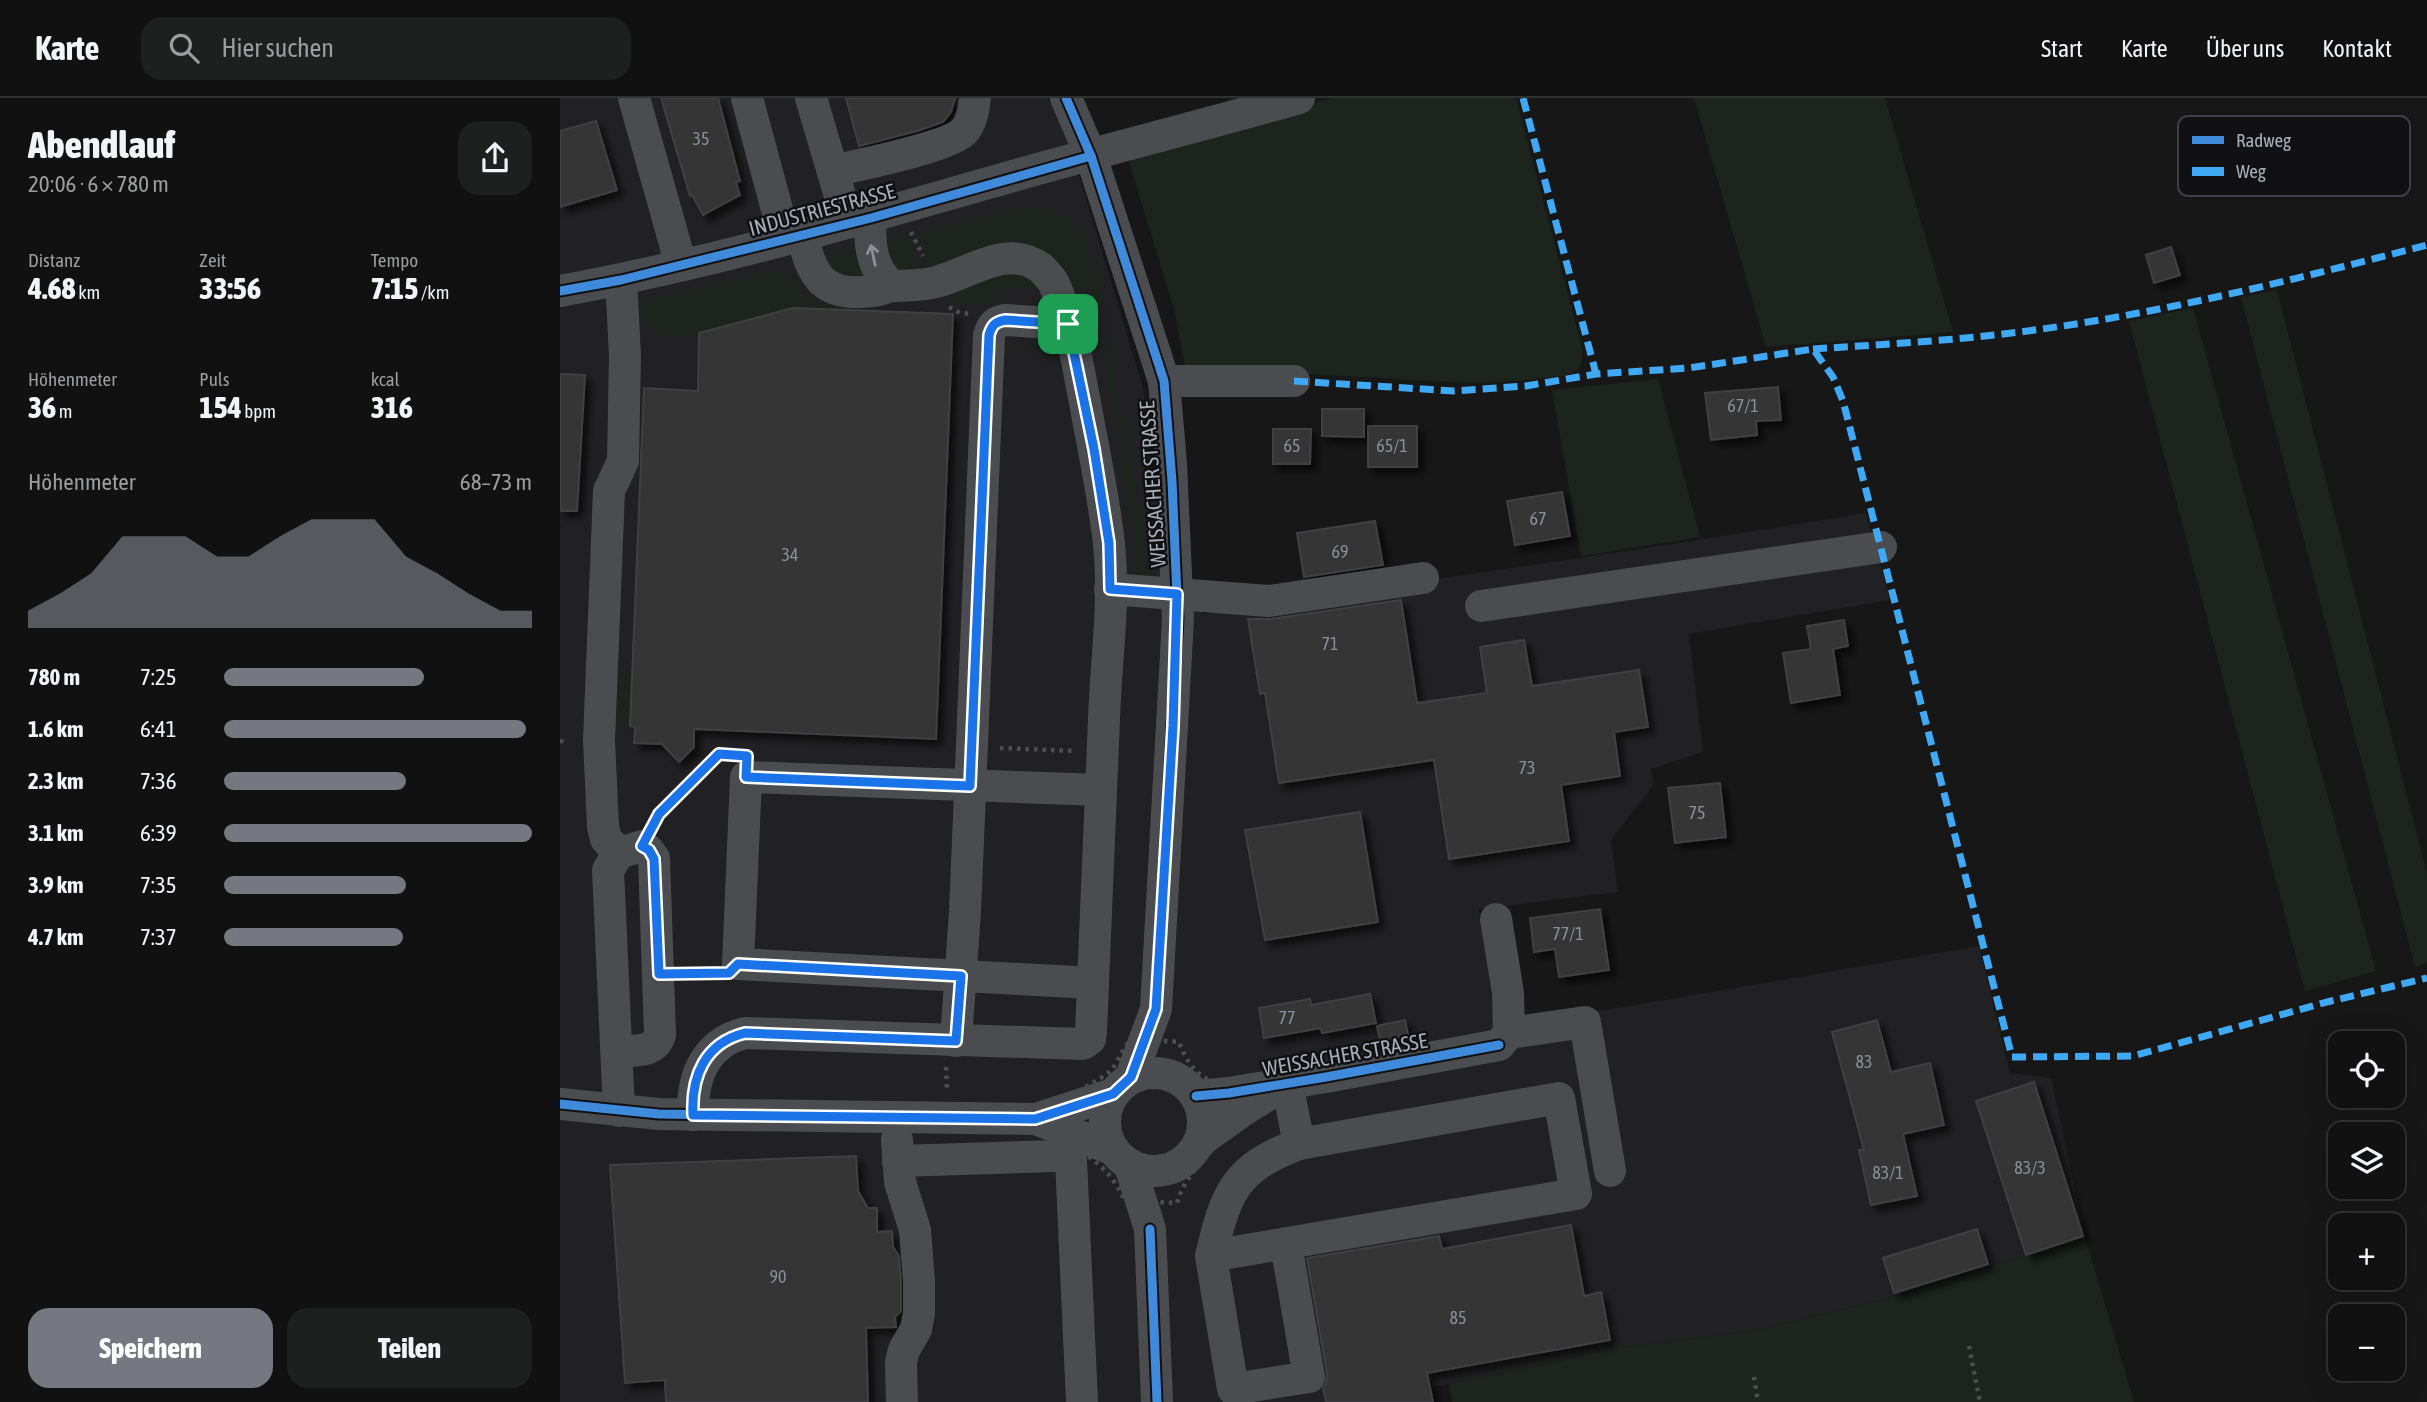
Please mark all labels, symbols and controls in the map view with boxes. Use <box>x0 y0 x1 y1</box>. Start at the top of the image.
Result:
search box <box>141 17 631 80</box>
text: Karte <box>35 29 99 67</box>
icon: search <box>165 29 203 67</box>
text: Hier suchen <box>221 33 334 63</box>
text: Start <box>2041 35 2083 62</box>
text: Karte <box>2121 35 2168 62</box>
text: Über uns <box>2206 35 2284 62</box>
text: Kontakt <box>2322 35 2392 62</box>
legend <box>2178 116 2410 196</box>
button: share <box>458 121 532 195</box>
text: Abendlauf <box>28 123 175 166</box>
house number: 35 <box>693 128 709 149</box>
text: Radweg <box>2236 129 2292 151</box>
text: Weg <box>2236 160 2267 182</box>
text: 20:06 · 6 × 780 m <box>28 171 169 197</box>
street label: INDUSTRIESTRASSE <box>746 178 897 240</box>
one-way arrow <box>866 244 880 267</box>
text: Distanz <box>28 249 80 271</box>
text: Zeit <box>199 249 226 271</box>
text: Tempo <box>371 249 418 271</box>
text: 4.68 <box>28 271 76 305</box>
text: 33:56 <box>199 271 261 305</box>
text: 7:15 <box>371 271 418 305</box>
text: km <box>76 281 100 303</box>
text: /km <box>418 281 449 303</box>
pin <box>1038 294 1098 354</box>
icon: arrive <box>1049 305 1087 343</box>
text: Höhenmeter <box>28 368 117 390</box>
text: Puls <box>199 368 230 390</box>
text: kcal <box>371 368 400 390</box>
text: 36 <box>28 390 56 424</box>
text: 154 <box>199 390 242 424</box>
text: 316 <box>371 390 413 424</box>
house number: 67/1 <box>1727 395 1759 416</box>
text: m <box>56 400 73 422</box>
text: bpm <box>242 400 276 422</box>
street label: WEISSACHER STRASSE <box>1134 400 1170 568</box>
house number: 65 <box>1284 435 1300 456</box>
house number: 65/1 <box>1376 435 1408 456</box>
text: Höhenmeter <box>28 469 136 495</box>
text: 68–73 m <box>460 469 532 495</box>
house number: 67 <box>1530 508 1546 529</box>
house number: 69 <box>1332 541 1348 562</box>
house number: 34 <box>782 544 798 565</box>
house number: 71 <box>1322 633 1338 654</box>
text: 780 m <box>28 664 80 690</box>
text: 7:25 <box>140 664 177 690</box>
text: 1.6 km <box>28 716 84 742</box>
text: 6:41 <box>140 716 177 742</box>
house number: 73 <box>1519 757 1535 778</box>
text: 2.3 km <box>28 768 84 794</box>
text: 7:36 <box>140 768 177 794</box>
house number: 75 <box>1689 802 1705 823</box>
text: 3.1 km <box>28 820 84 846</box>
text: 6:39 <box>140 820 177 846</box>
text: 3.9 km <box>28 872 84 898</box>
text: 7:35 <box>140 872 177 898</box>
house number: 77/1 <box>1552 923 1584 944</box>
text: 4.7 km <box>28 924 84 950</box>
text: 7:37 <box>140 924 177 950</box>
house number: 77 <box>1279 1007 1295 1028</box>
street label: WEISSACHER STRASSE <box>1261 1028 1429 1080</box>
map controls <box>2328 1031 2405 1381</box>
button: locate <box>2328 1031 2405 1108</box>
house number: 83 <box>1856 1051 1872 1072</box>
button: layers <box>2328 1122 2405 1199</box>
house number: 83/3 <box>2014 1157 2046 1178</box>
house number: 83/1 <box>1872 1162 1904 1183</box>
button: + <box>2328 1213 2405 1290</box>
house number: 90 <box>770 1266 786 1287</box>
button: − <box>2328 1304 2405 1381</box>
house number: 85 <box>1450 1307 1466 1328</box>
button: Speichern <box>28 1308 273 1388</box>
button: Teilen <box>287 1308 532 1388</box>

